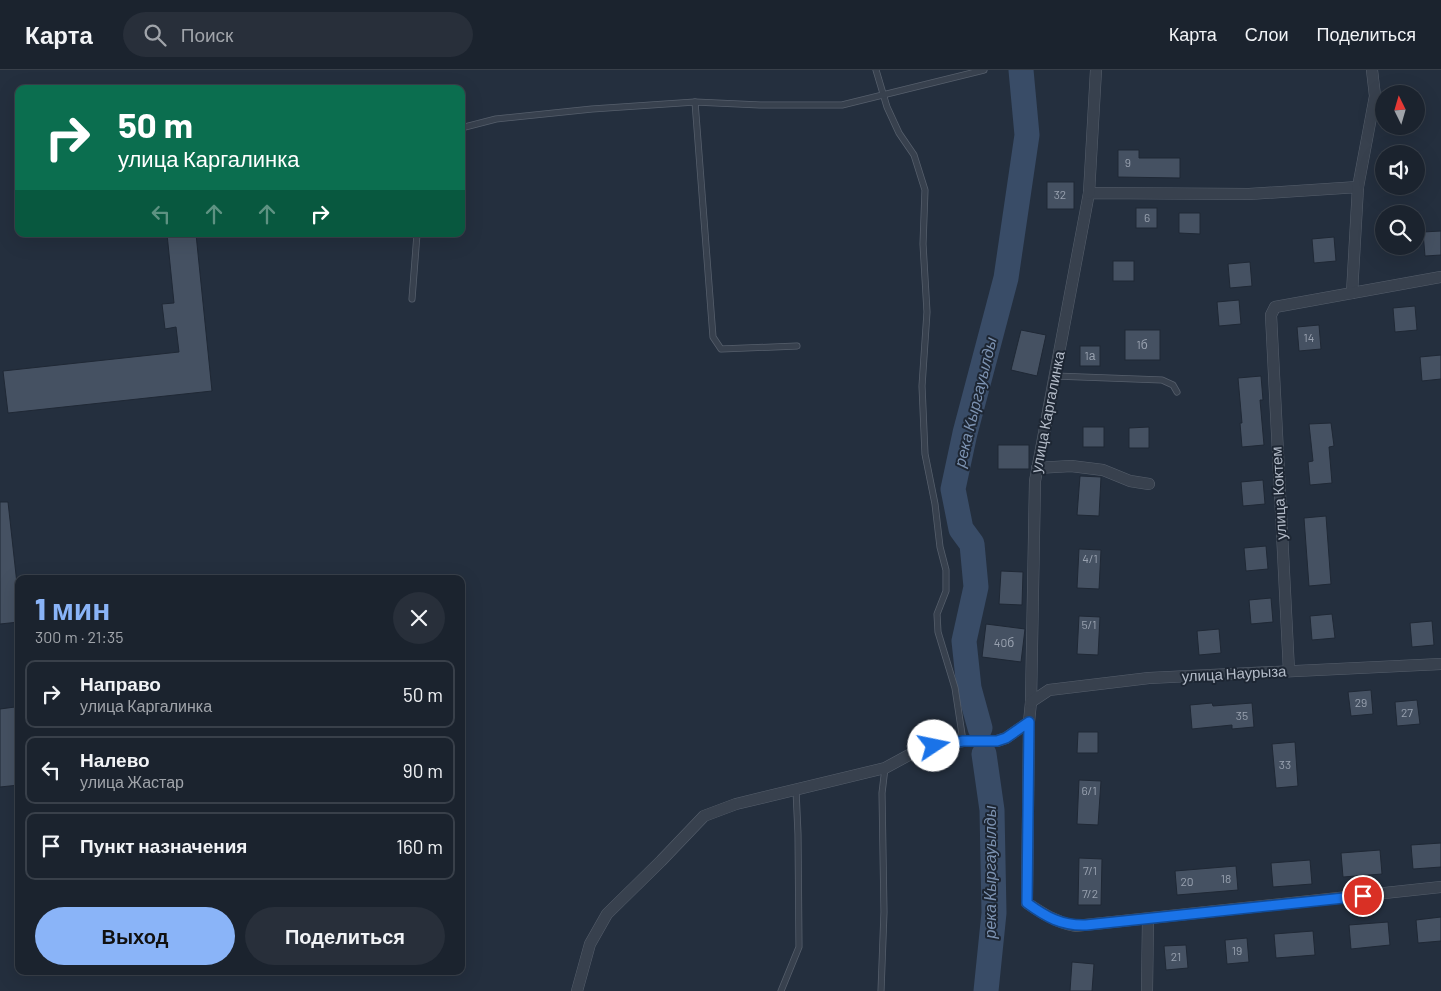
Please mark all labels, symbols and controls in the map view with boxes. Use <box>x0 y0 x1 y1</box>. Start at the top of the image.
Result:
search box <box>123 12 473 57</box>
text: Карта <box>25 20 93 49</box>
icon: search <box>141 21 169 49</box>
text: Поиск <box>181 23 233 46</box>
text: Карта <box>1169 23 1217 45</box>
text: Слои <box>1245 23 1289 45</box>
text: Поделиться <box>1317 23 1416 45</box>
north arrow <box>1375 85 1425 135</box>
map controls <box>1375 85 1425 255</box>
text: 50 m <box>118 103 193 145</box>
icon: right <box>35 105 100 170</box>
text: улица Каргалинка <box>118 145 300 171</box>
button: sound <box>1375 145 1425 195</box>
house number: 9 <box>1125 155 1131 169</box>
house number: 32 <box>1054 187 1066 201</box>
icon: left <box>147 200 175 228</box>
icon: ahead <box>200 200 228 228</box>
icon: ahead <box>253 200 281 228</box>
icon: right <box>306 200 334 228</box>
button: search <box>1375 205 1425 255</box>
house number: 6 <box>1144 210 1150 224</box>
house number: 14 <box>1304 330 1314 344</box>
water label: река Кыргауылды <box>949 335 1000 470</box>
house number: 1б <box>1136 337 1148 351</box>
house number: 1а <box>1085 348 1096 362</box>
street label: улица Каргалинка <box>1026 349 1068 474</box>
street label: улица Коктем <box>1267 446 1289 540</box>
house number: 4/1 <box>1082 551 1098 565</box>
text: 1 мин <box>35 590 110 626</box>
button: close <box>393 592 445 644</box>
house number: 5/1 <box>1081 617 1097 631</box>
text: 300 m · 21:35 <box>35 627 123 646</box>
house number: 40б <box>994 635 1014 649</box>
street label: улица Наурыза <box>1181 661 1287 685</box>
text: Направо <box>80 672 161 695</box>
icon: right <box>37 680 65 708</box>
text: 50 m <box>403 683 443 706</box>
house number: 29 <box>1355 695 1367 709</box>
text: улица Каргалинка <box>80 696 212 715</box>
house number: 27 <box>1401 705 1413 719</box>
house number: 35 <box>1236 708 1248 722</box>
position arrow <box>907 719 959 771</box>
text: Налево <box>80 748 150 771</box>
icon: left <box>37 756 65 784</box>
house number: 33 <box>1279 757 1291 771</box>
text: 90 m <box>403 759 443 782</box>
text: улица Жастар <box>80 772 184 791</box>
house number: 6/1 <box>1081 783 1097 797</box>
water label: река Кыргауылды <box>980 805 999 939</box>
icon: arrive <box>37 832 65 860</box>
text: Пункт назначения <box>80 834 247 857</box>
text: 160 m <box>396 835 443 858</box>
house number: 7/1 <box>1083 863 1097 877</box>
house number: 18 <box>1221 871 1231 885</box>
house number: 20 <box>1180 874 1194 888</box>
pin <box>1342 875 1384 917</box>
icon: arrive <box>1349 882 1377 910</box>
house number: 7/2 <box>1082 886 1098 900</box>
button: Выход <box>35 907 235 965</box>
button: Поделиться <box>245 907 445 965</box>
house number: 19 <box>1232 943 1242 957</box>
house number: 21 <box>1171 949 1181 963</box>

